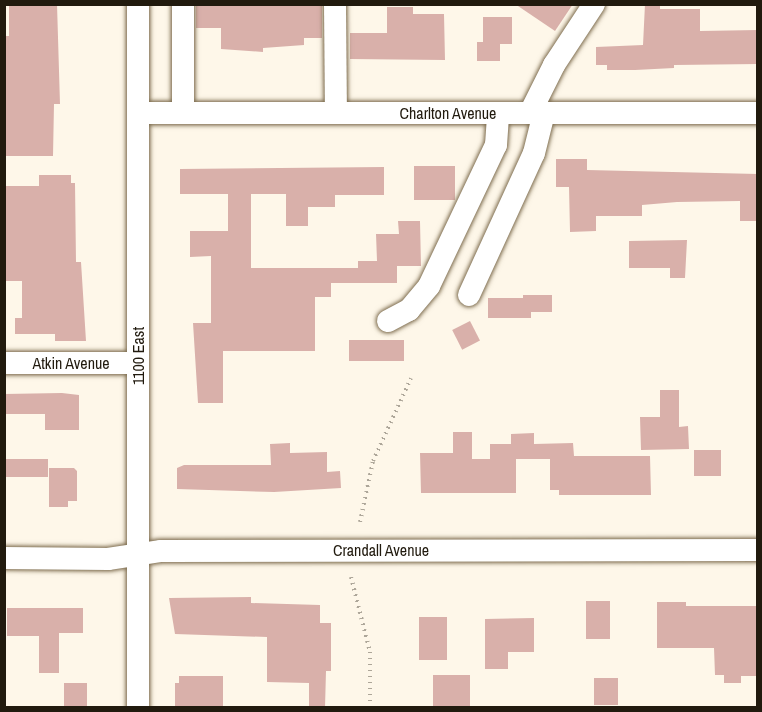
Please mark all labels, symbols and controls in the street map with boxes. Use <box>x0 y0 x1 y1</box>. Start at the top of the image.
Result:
street label: Charlton Avenue <box>399 103 497 123</box>
street label: 1100 East <box>128 327 148 385</box>
street label: Atkin Avenue <box>32 353 110 373</box>
street label: Crandall Avenue <box>333 540 429 560</box>

